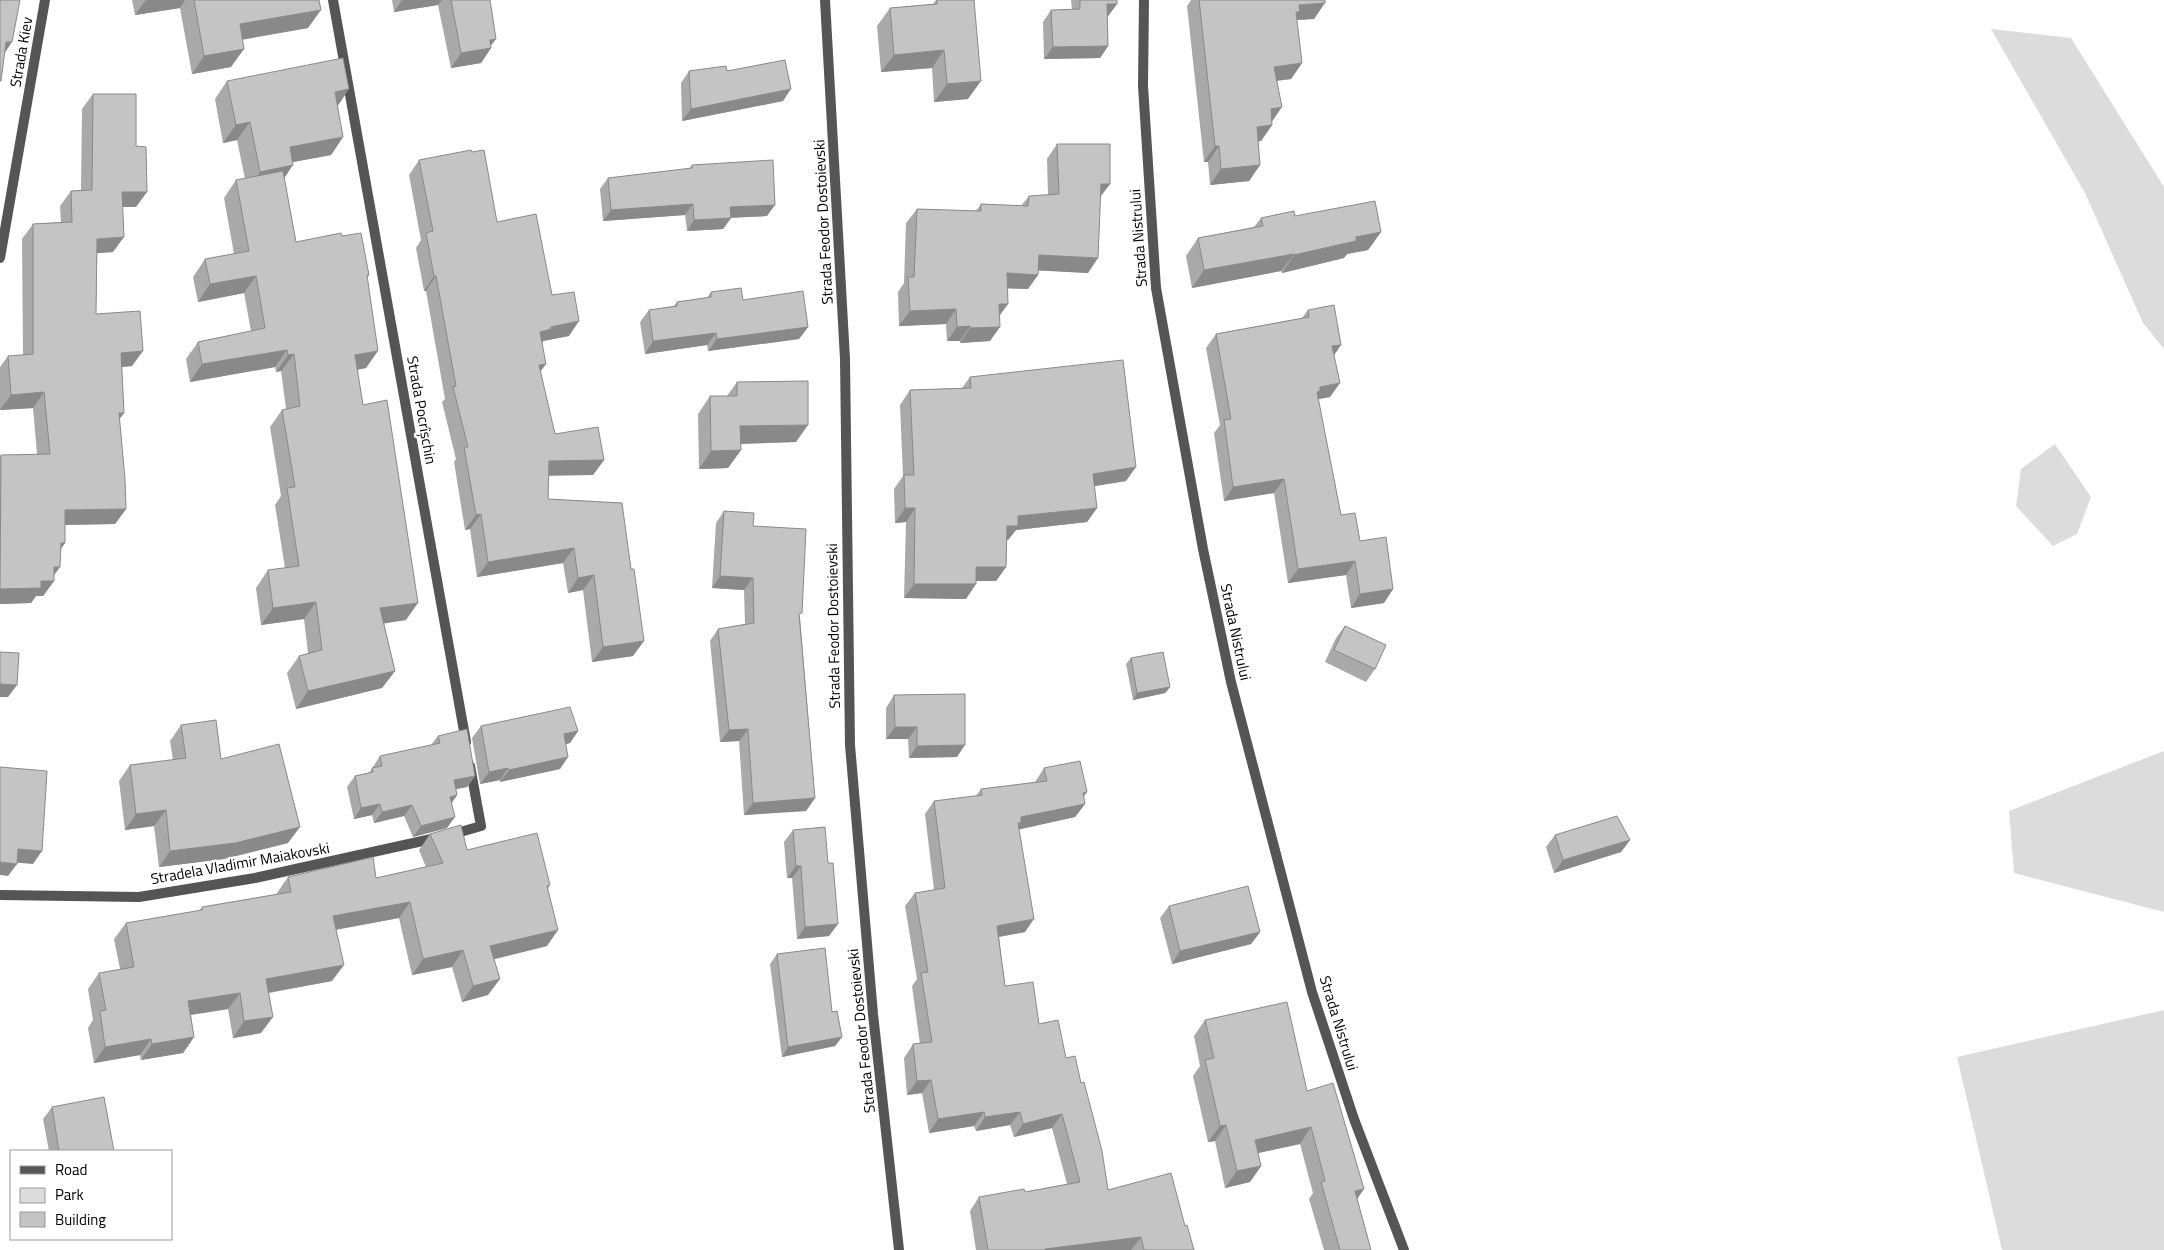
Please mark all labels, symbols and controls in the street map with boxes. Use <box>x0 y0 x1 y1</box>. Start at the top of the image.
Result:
street label: Strada Kiev <box>3 15 39 89</box>
street label: Strada Feodor Dostoievski <box>807 139 839 305</box>
street label: Strada Nistrului <box>1123 188 1153 288</box>
street label: Strada Pocrîșchin <box>401 354 443 466</box>
street label: Strada Feodor Dostoievski <box>820 543 846 709</box>
street label: Strada Nistrului <box>1215 582 1257 682</box>
street label: Stradela Vladimir Maiakovski <box>149 836 331 890</box>
street label: Strada Feodor Dostoievski <box>841 948 881 1114</box>
street label: Strada Nistrului <box>1314 973 1364 1073</box>
legend <box>10 1150 172 1240</box>
text: Road <box>55 1158 87 1181</box>
text: Park <box>55 1183 84 1206</box>
text: Building <box>55 1208 106 1231</box>

